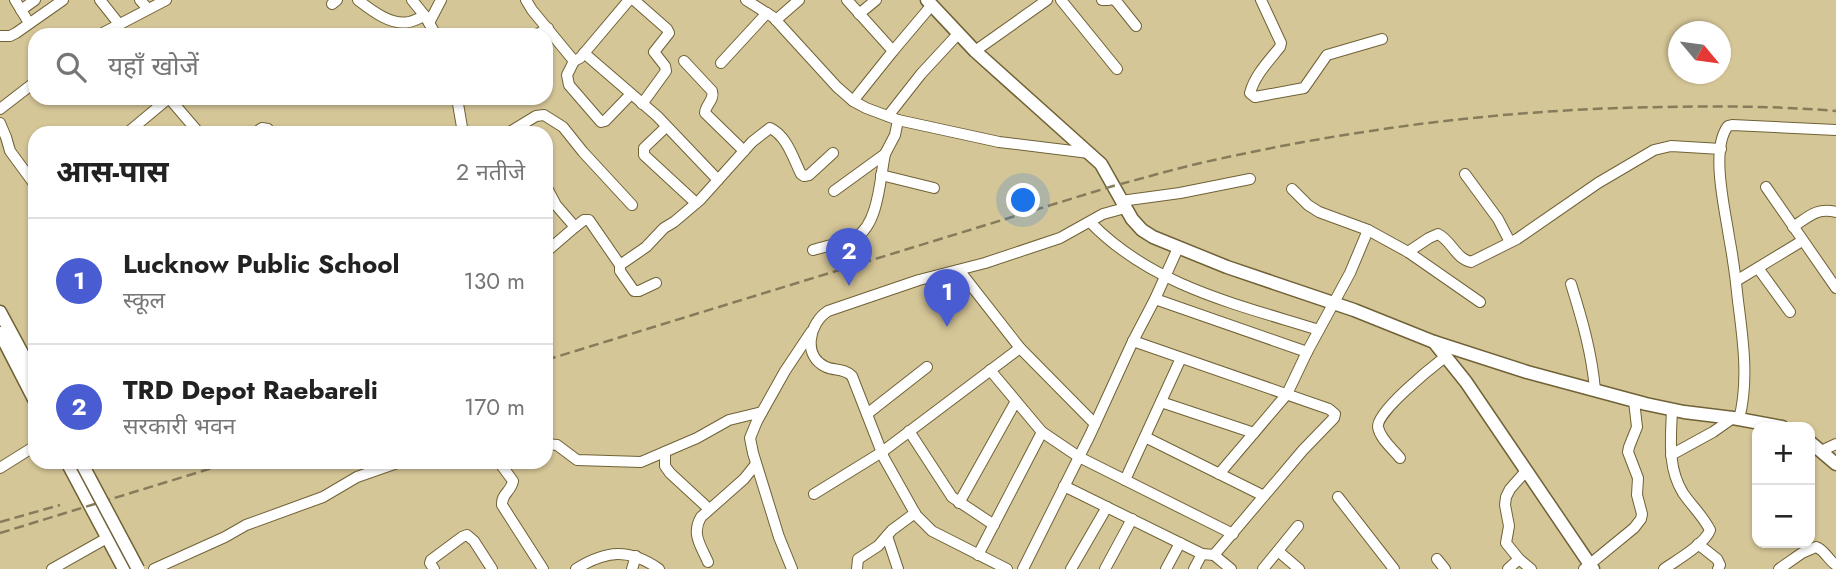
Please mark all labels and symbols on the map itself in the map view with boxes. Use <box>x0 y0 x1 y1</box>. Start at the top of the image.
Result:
north arrow <box>1668 21 1731 84</box>
your location <box>1006 183 1040 217</box>
pin: 2 <box>826 228 872 286</box>
pin: 1 <box>924 269 970 327</box>

